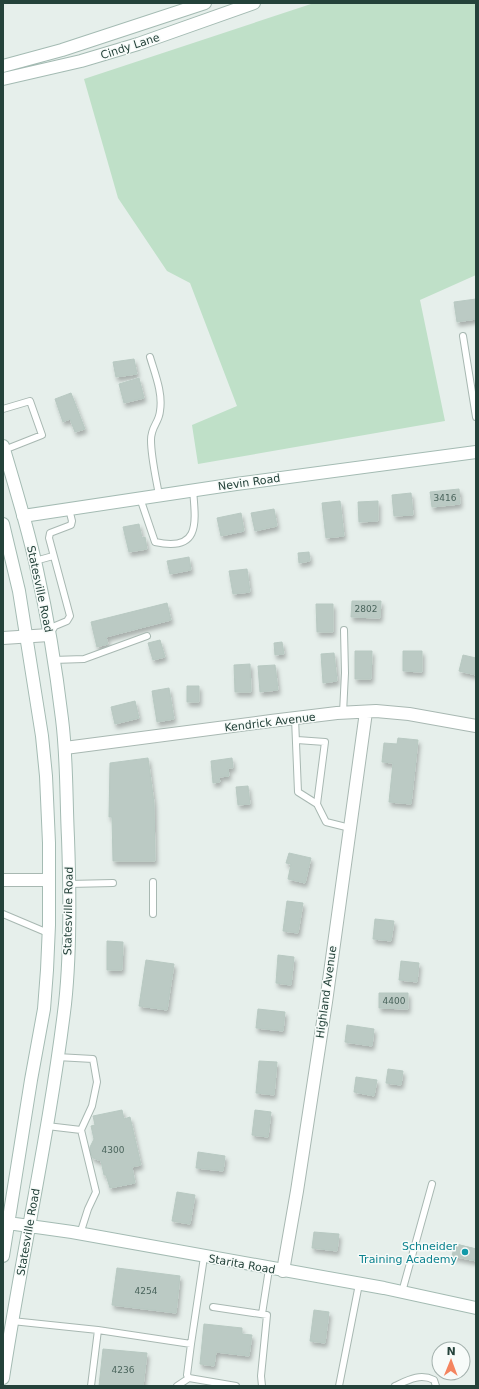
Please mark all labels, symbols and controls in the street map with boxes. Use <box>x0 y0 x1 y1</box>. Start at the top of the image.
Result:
street label: Cindy Lane <box>99 31 162 62</box>
street label: Nevin Road <box>217 472 281 493</box>
house number: 3416 <box>434 493 457 503</box>
street label: Statesville Road <box>24 545 55 634</box>
house number: 2802 <box>355 604 377 614</box>
street label: Kendrick Avenue <box>224 710 317 735</box>
street label: Statesville Road <box>61 867 76 955</box>
street label: Highland Avenue <box>314 945 339 1039</box>
house number: 4400 <box>383 996 406 1006</box>
house number: 4300 <box>102 1145 125 1155</box>
street label: Statesville Road <box>14 1187 43 1277</box>
place label: Schneider Training Academy <box>358 1240 457 1266</box>
marker: Schneider Training Academy <box>460 1247 470 1257</box>
street label: Starita Road <box>207 1252 276 1277</box>
house number: 4254 <box>135 1286 158 1296</box>
north arrow <box>431 1341 471 1381</box>
text: N <box>446 1345 456 1358</box>
house number: 4236 <box>112 1365 135 1375</box>

